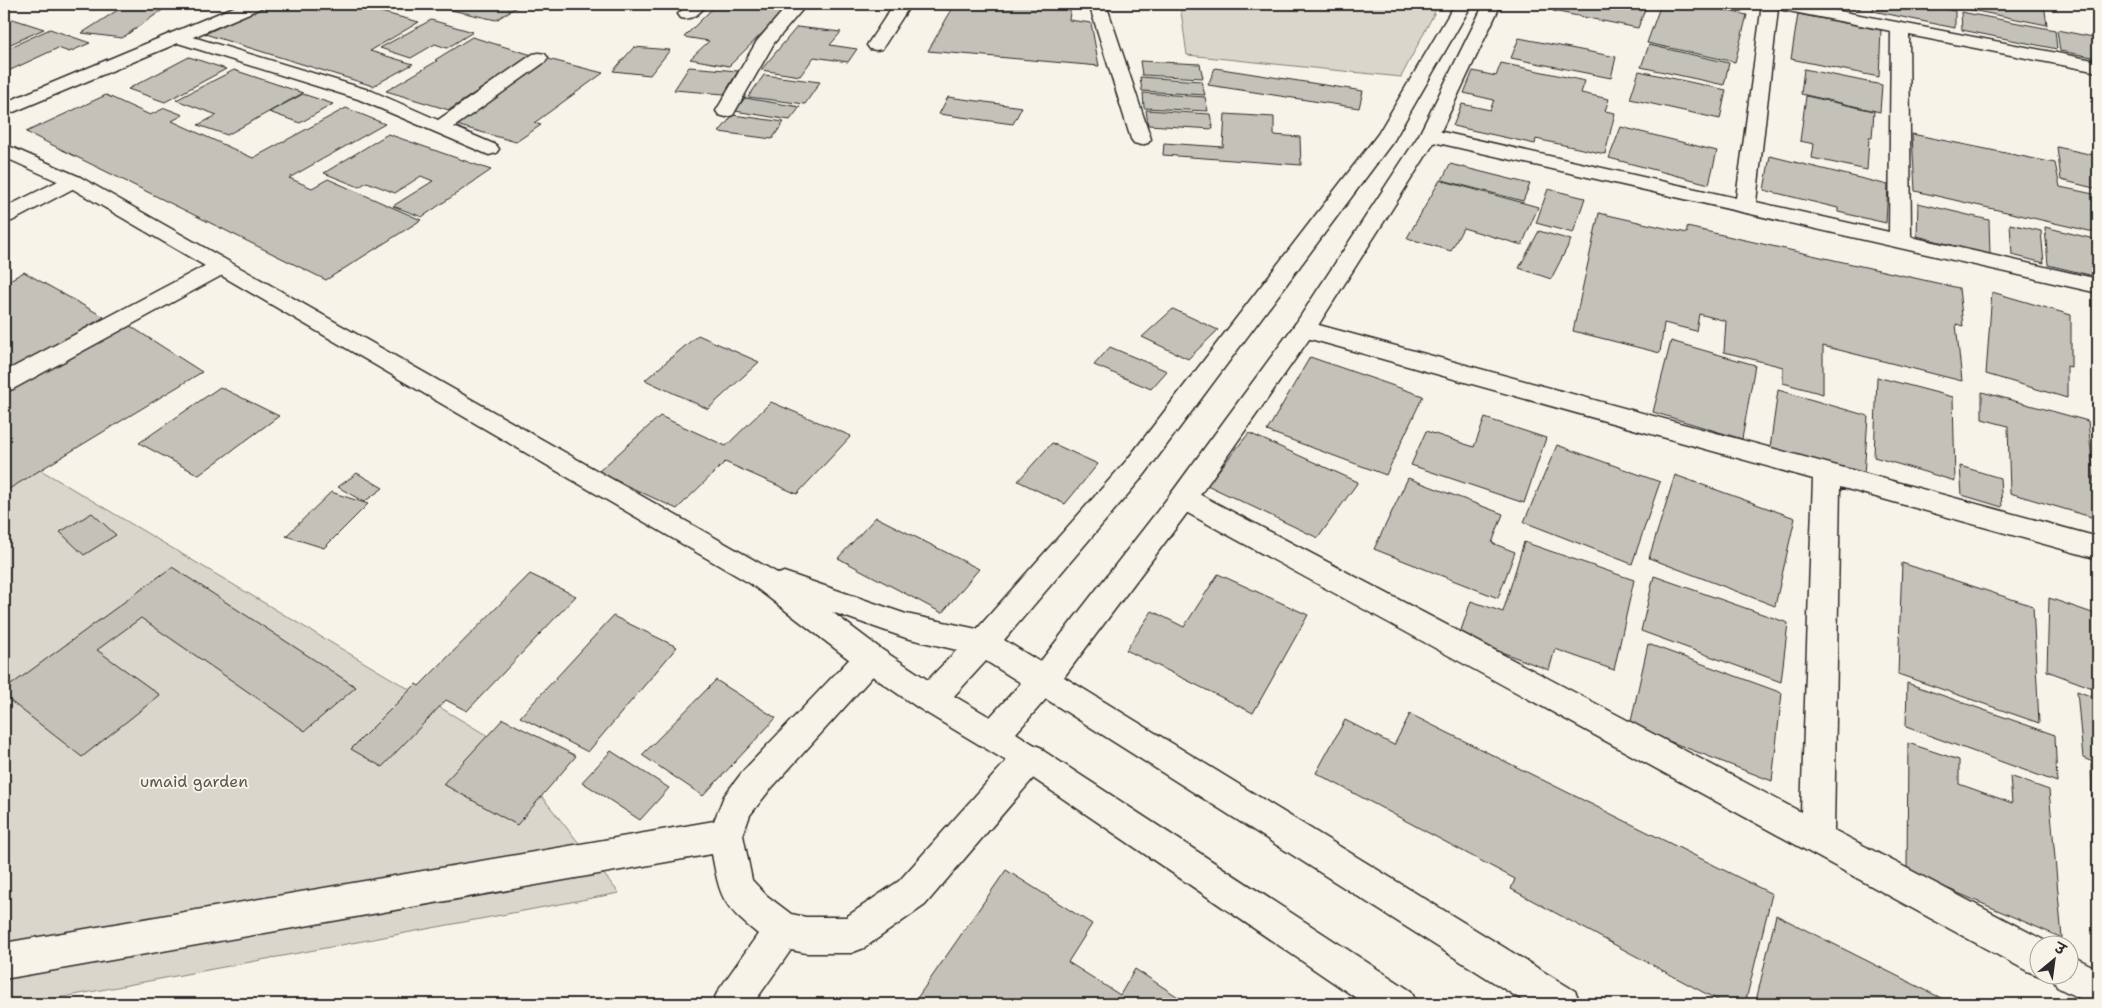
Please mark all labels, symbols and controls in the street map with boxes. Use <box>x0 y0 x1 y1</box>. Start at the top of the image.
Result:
park label: umaid garden <box>140 771 248 792</box>
north arrow <box>2030 936 2080 986</box>
text: उ <box>2050 938 2070 960</box>

